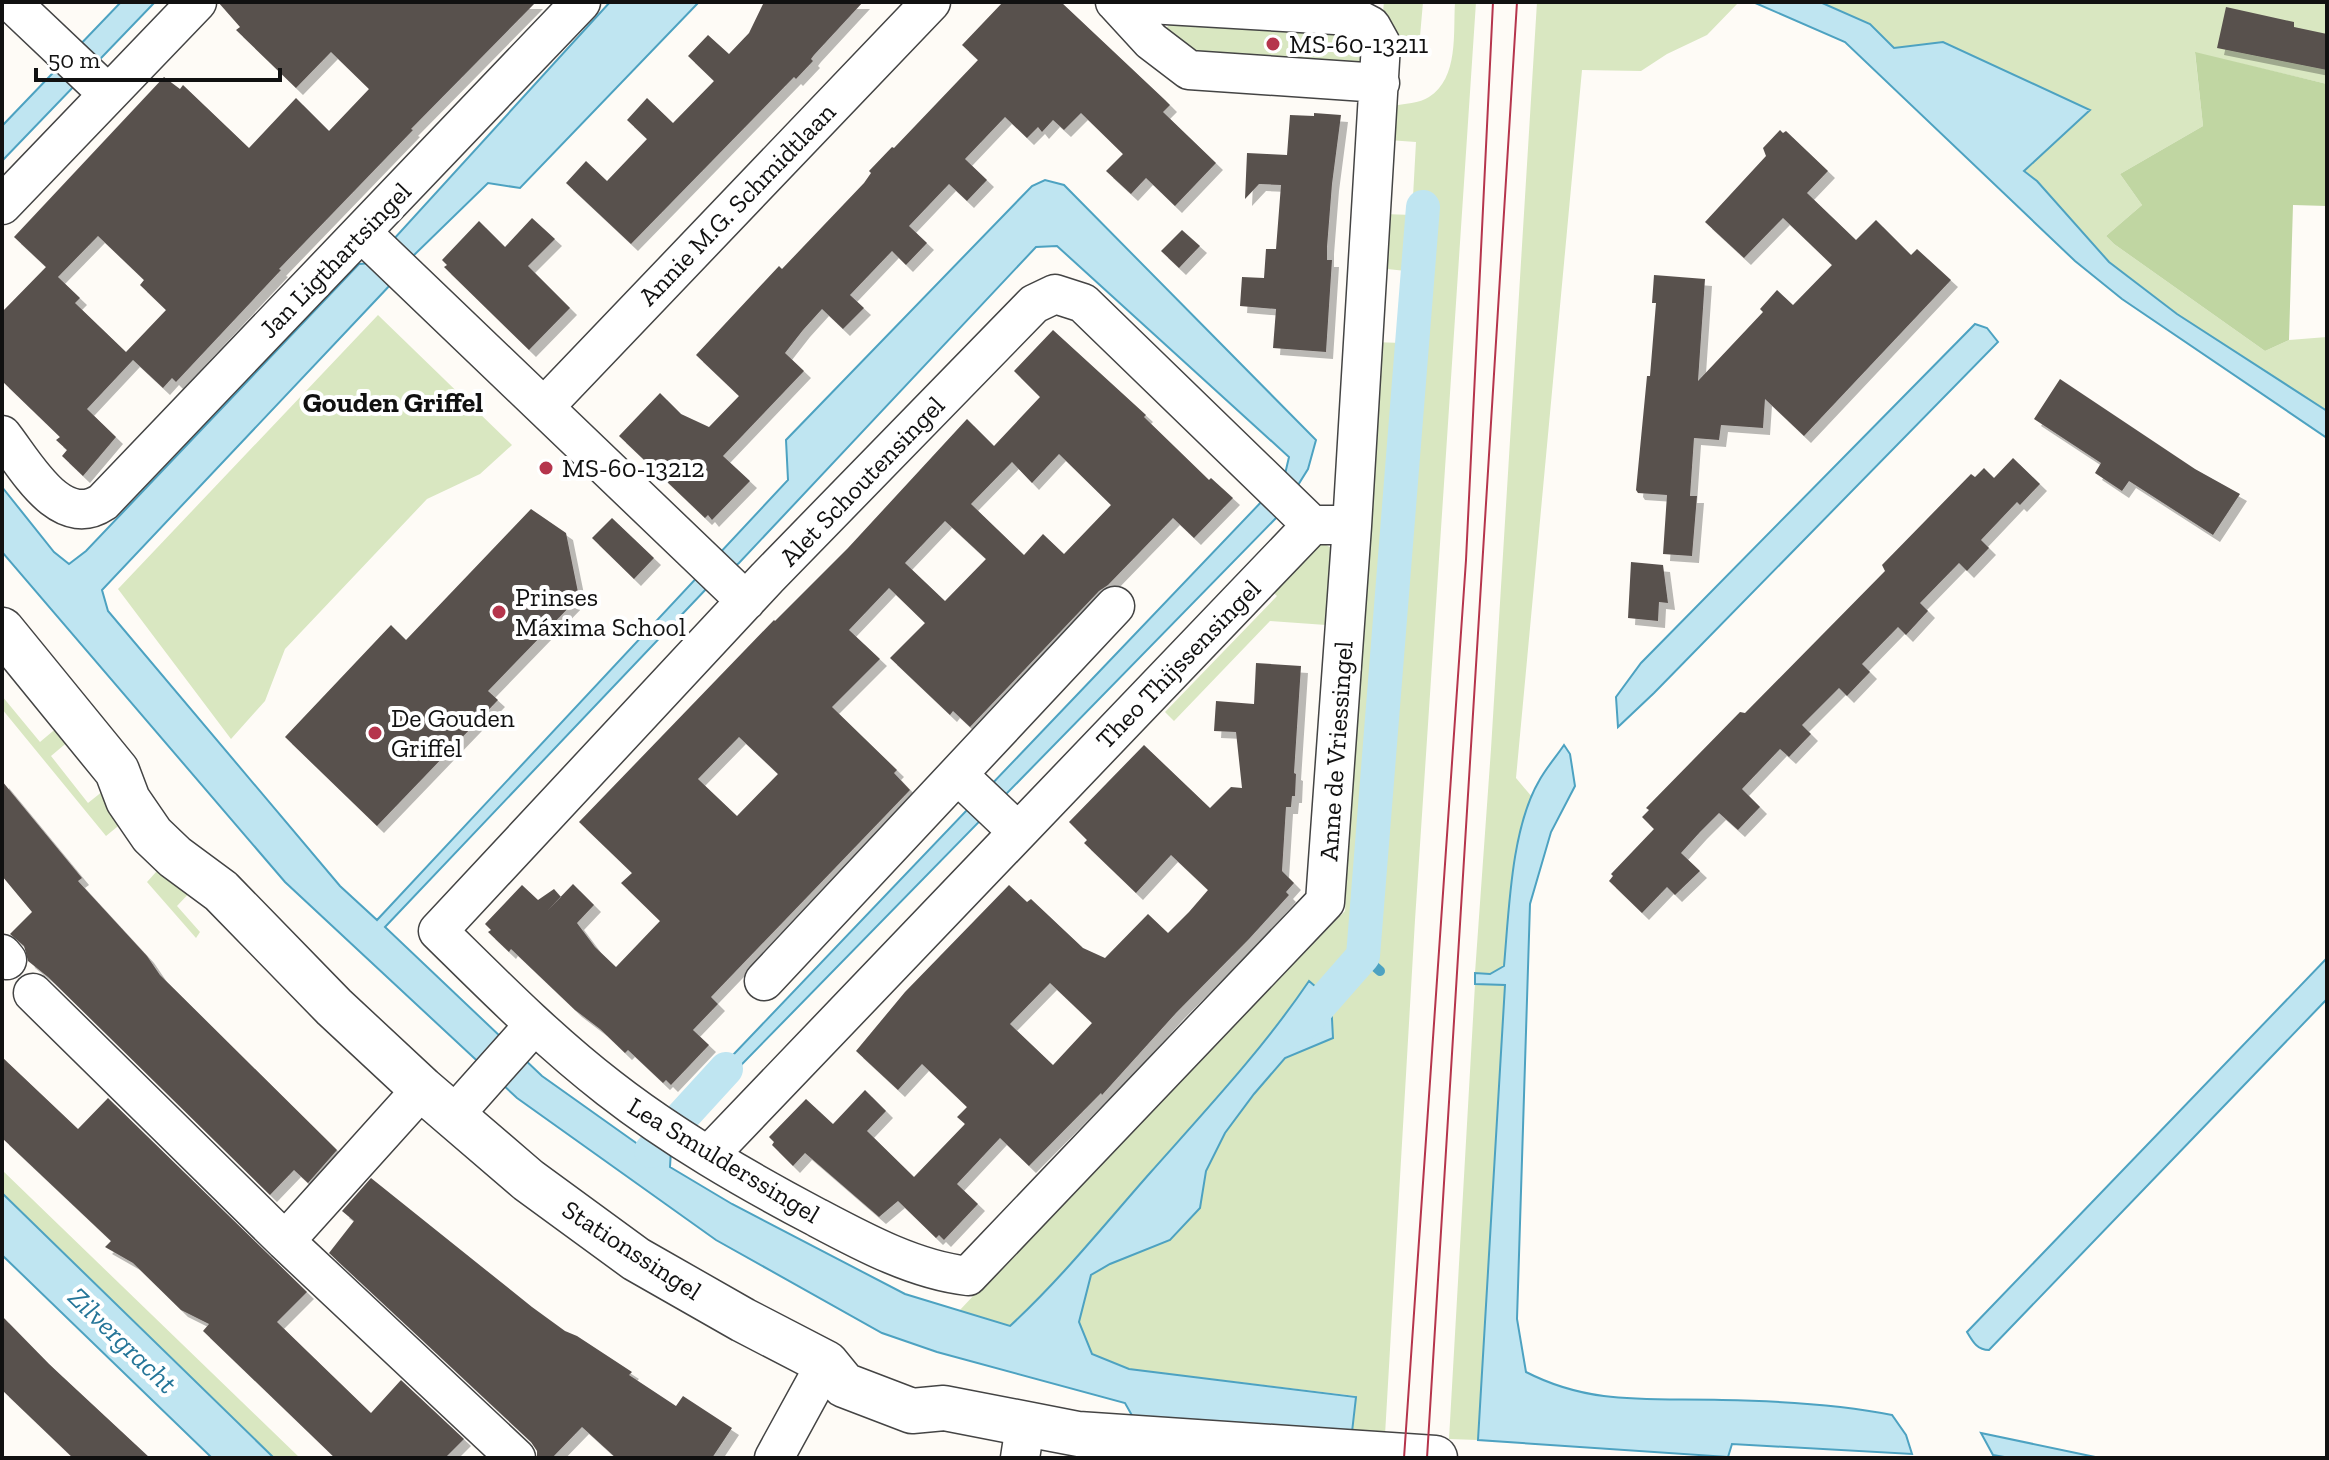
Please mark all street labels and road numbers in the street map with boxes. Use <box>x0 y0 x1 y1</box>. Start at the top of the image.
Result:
street label: Annie M.G. Schmidtlaan <box>632 96 842 312</box>
street label: Jan Ligthartsingel <box>252 175 418 345</box>
street label: Alet Schoutensingel <box>773 389 951 573</box>
street label: Theo Thijssensingel <box>1089 573 1267 755</box>
street label: Anne de Vriessingel <box>1312 640 1360 862</box>
street label: Lea Smulderssingel <box>622 1090 826 1230</box>
street label: Stationssingel <box>556 1193 708 1307</box>

